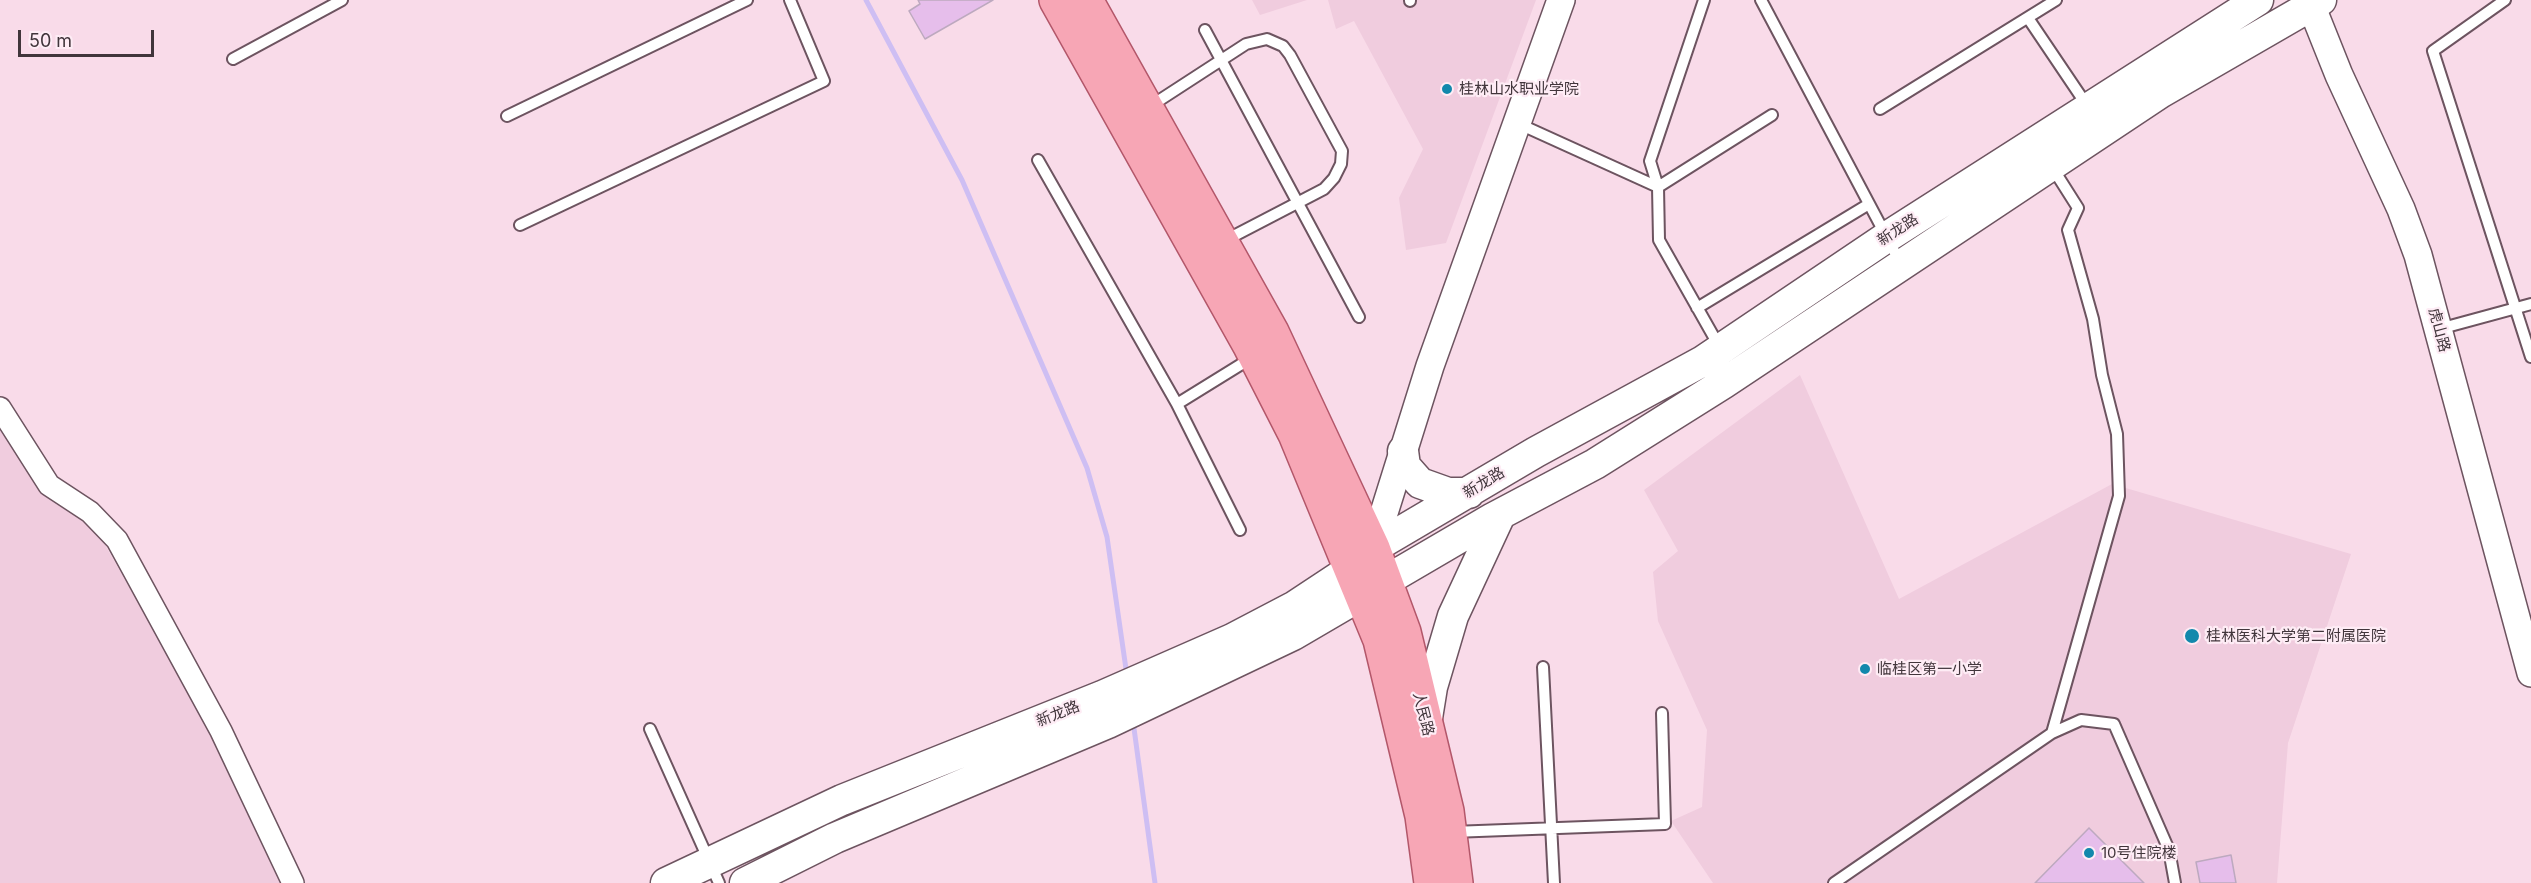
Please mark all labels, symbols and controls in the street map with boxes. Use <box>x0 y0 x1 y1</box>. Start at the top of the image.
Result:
scale bar <box>21 18 158 56</box>
text: 50 m <box>29 30 72 51</box>
place label: 桂林山水职业学院 <box>1459 80 1579 98</box>
marker: 桂林山水职业学院 <box>1440 82 1454 96</box>
street label: 新龙路 <box>1874 210 1922 250</box>
street label: 虎山路 <box>2424 306 2454 354</box>
street label: 新龙路 <box>1460 464 1508 502</box>
marker: 桂林医科大学第二附属医院 <box>2183 627 2201 645</box>
place label: 桂林医科大学第二附属医院 <box>2206 627 2386 645</box>
place label: 临桂区第一小学 <box>1877 660 1982 678</box>
marker: 临桂区第一小学 <box>1858 662 1872 676</box>
street label: 人民路 <box>1409 690 1437 738</box>
street label: 新龙路 <box>1034 697 1082 731</box>
place label: 10号住院楼 <box>2101 844 2177 862</box>
marker: 10号住院楼 <box>2082 846 2096 860</box>

